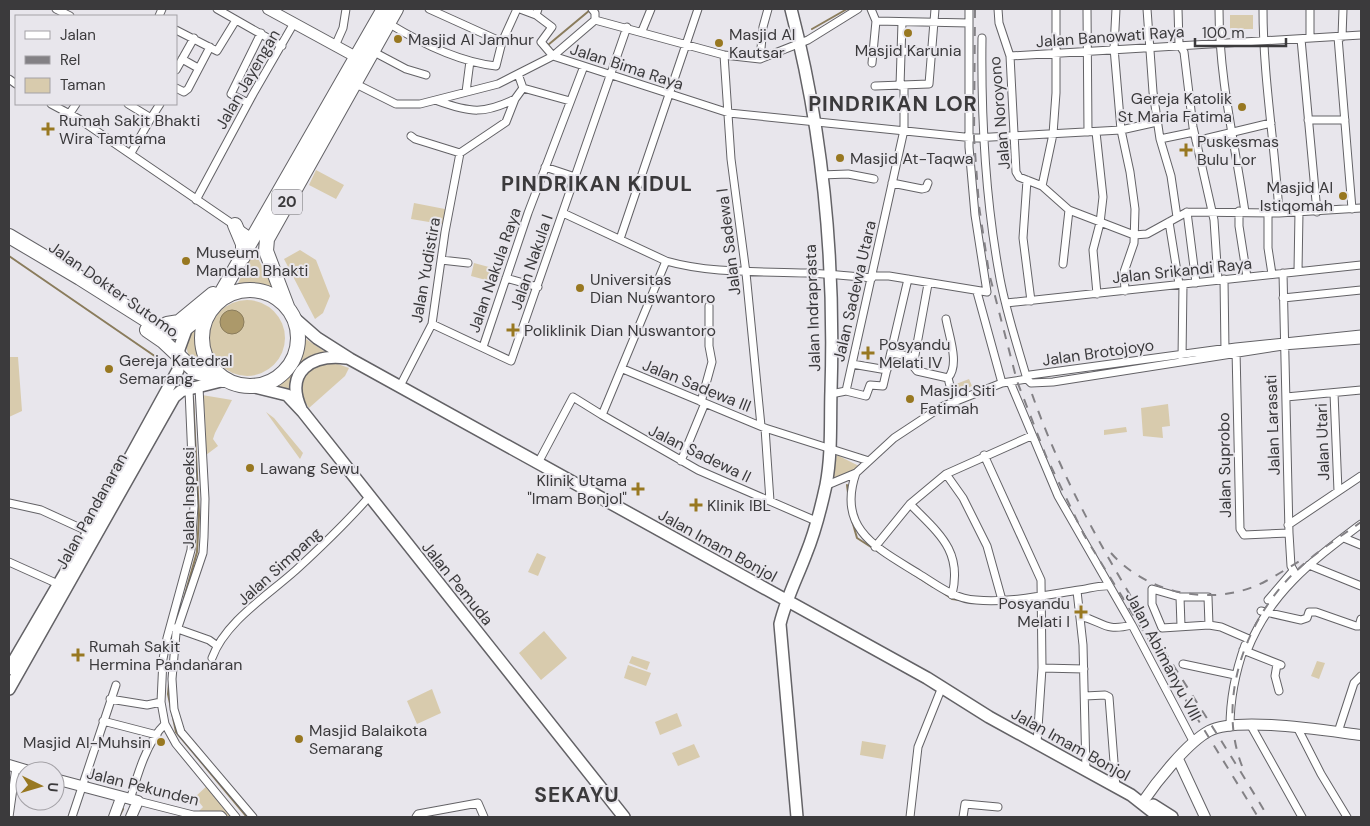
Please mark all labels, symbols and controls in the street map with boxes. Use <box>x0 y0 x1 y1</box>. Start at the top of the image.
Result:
legend <box>15 15 178 105</box>
scale bar <box>1195 15 1286 47</box>
street label: Jalan Banowati Raya <box>1035 21 1185 52</box>
text: 100 m <box>1202 23 1245 43</box>
place label: Masjid Al Kautsar <box>729 24 795 63</box>
text: Jalan <box>60 25 96 45</box>
street label: Jalan Jayengan <box>210 25 285 133</box>
marker: Masjid Karunia <box>902 27 914 39</box>
place label: Masjid Al Jamhur <box>408 29 534 50</box>
marker: Masjid Al Jamhur <box>392 33 404 45</box>
marker: Masjid Al Kautsar <box>713 37 725 49</box>
street label: Jalan Bima Raya <box>567 38 686 95</box>
place label: Masjid Karunia <box>855 40 961 61</box>
text: Rel <box>60 50 80 70</box>
street label: Jalan Noroyono <box>984 55 1015 171</box>
text: Taman <box>60 75 106 95</box>
place label: Gereja Katolik St Maria Fatima <box>1118 88 1232 127</box>
district label: PINDRIKAN LOR <box>808 90 978 118</box>
marker: Gereja Katolik St Maria Fatima <box>1236 101 1248 113</box>
place label: Rumah Sakit Bhakti Wira Tamtama <box>59 110 200 149</box>
marker: Rumah Sakit Bhakti Wira Tamtama <box>41 122 55 136</box>
place label: Puskesmas Bulu Lor <box>1197 131 1279 170</box>
marker: Puskesmas Bulu Lor <box>1179 143 1193 157</box>
place label: Masjid At-Taqwa <box>850 148 973 169</box>
marker: Masjid At-Taqwa <box>834 152 846 164</box>
district label: PINDRIKAN KIDUL <box>501 170 693 198</box>
place label: Masjid Al Istiqomah <box>1260 177 1333 216</box>
street label: Jalan Sadewa I <box>712 187 745 297</box>
road number: 20 <box>272 190 302 214</box>
marker: Masjid Al Istiqomah <box>1337 190 1349 202</box>
street label: Jalan Nakula Raya <box>463 205 526 335</box>
street label: Jalan Nakula I <box>505 212 558 313</box>
street label: Jalan Yudistira <box>406 216 445 324</box>
street label: Jalan Sadewa Utara <box>828 219 881 364</box>
street label: Jalan Dokter Sutomo <box>45 237 183 342</box>
place label: Museum Mandala Bhakti <box>196 242 308 281</box>
street label: Jalan Indraprasta <box>800 244 825 372</box>
street label: Jalan Srikandi Raya <box>1111 253 1253 288</box>
marker: Museum Mandala Bhakti <box>180 255 192 267</box>
place label: Universitas Dian Nuswantoro <box>590 269 715 308</box>
marker: Universitas Dian Nuswantoro <box>574 282 586 294</box>
place label: Poliklinik Dian Nuswantoro <box>524 320 716 341</box>
marker: Poliklinik Dian Nuswantoro <box>506 323 520 337</box>
place label: Posyandu Melati IV <box>879 334 951 373</box>
street label: Jalan Brotojoyo <box>1041 334 1155 371</box>
marker: Posyandu Melati IV <box>861 346 875 360</box>
place label: Gereja Katedral Semarang <box>119 350 233 389</box>
street label: Jalan Sadewa III <box>639 354 754 417</box>
marker: Gereja Katedral Semarang <box>103 363 115 375</box>
street label: Jalan Larasati <box>1260 374 1285 476</box>
place label: Masjid Siti Fatimah <box>920 380 995 419</box>
marker: Masjid Siti Fatimah <box>904 393 916 405</box>
street label: Jalan Utari <box>1311 403 1334 481</box>
street label: Jalan Suprobo <box>1213 412 1236 518</box>
street label: Jalan Sadewa II <box>645 420 755 487</box>
street label: Jalan Inspeksi <box>178 447 199 549</box>
street label: Jalan Pandanaran <box>51 449 132 573</box>
place label: Lawang Sewu <box>260 458 359 479</box>
marker: Lawang Sewu <box>244 462 256 474</box>
place label: Klinik Utama "Imam Bonjol" <box>527 470 627 509</box>
marker: Klinik Utama "Imam Bonjol" <box>631 482 645 496</box>
place label: Klinik IBL <box>707 495 771 516</box>
marker: Klinik IBL <box>689 498 703 512</box>
street label: Jalan Imam Bonjol <box>655 504 781 587</box>
street label: Jalan Simpang <box>233 523 326 610</box>
street label: Jalan Pemuda <box>417 537 498 630</box>
street label: Jalan Abimanyu VIII <box>1121 588 1206 724</box>
place label: Posyandu Melati I <box>999 593 1070 632</box>
marker: Posyandu Melati I <box>1074 605 1088 619</box>
place label: Rumah Sakit Hermina Pandanaran <box>89 636 242 675</box>
marker: Rumah Sakit Hermina Pandanaran <box>71 648 85 662</box>
street label: Jalan Imam Bonjol <box>1008 703 1134 786</box>
place label: Masjid Balaikota Semarang <box>309 720 427 759</box>
place label: Masjid Al-Muhsin <box>23 732 151 753</box>
marker: Masjid Balaikota Semarang <box>293 733 305 745</box>
marker: Masjid Al-Muhsin <box>155 736 167 748</box>
north arrow <box>15 761 65 811</box>
street label: Jalan Pekunden <box>85 762 201 811</box>
district label: SEKAYU <box>534 781 620 809</box>
text: U <box>44 782 62 793</box>

